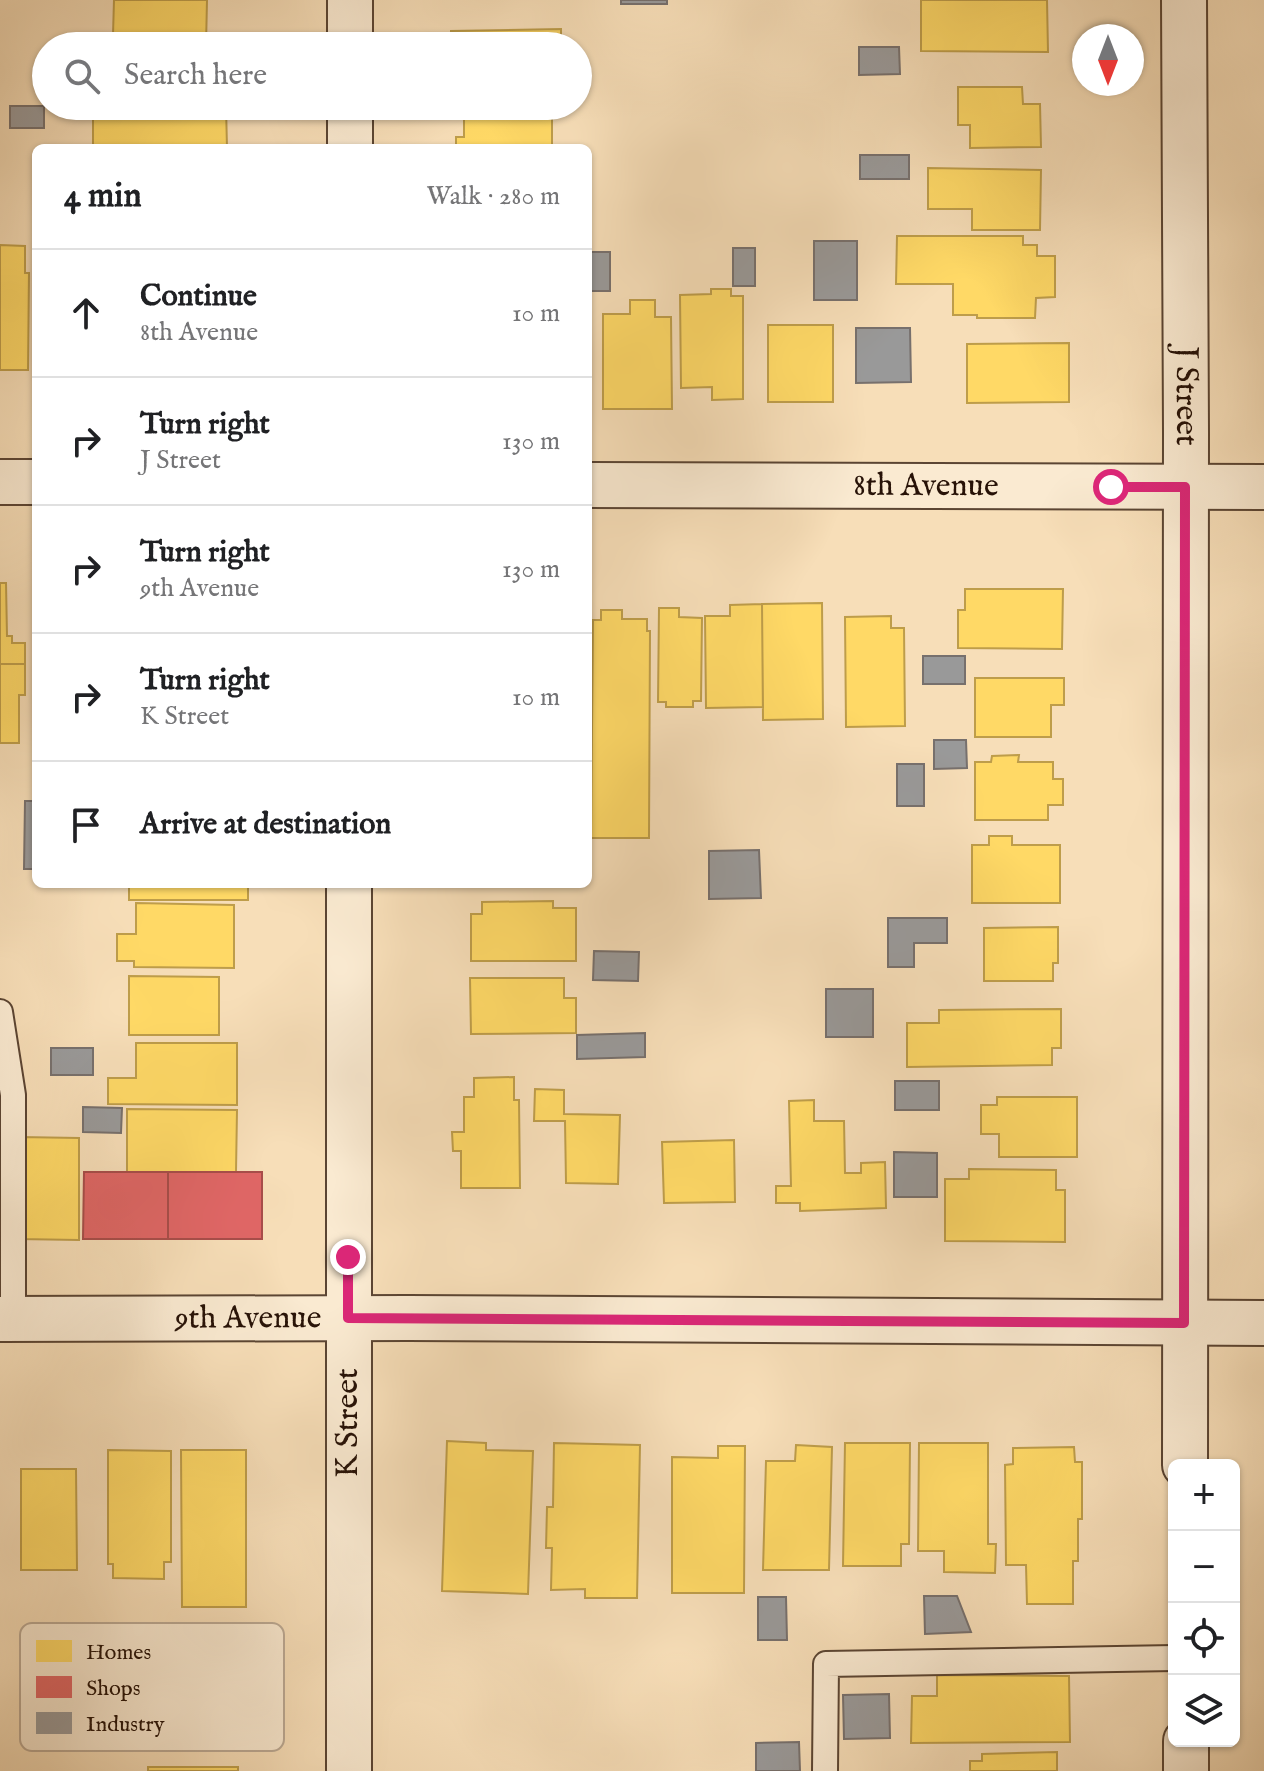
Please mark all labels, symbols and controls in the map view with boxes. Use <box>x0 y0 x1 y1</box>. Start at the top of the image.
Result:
north arrow <box>1072 24 1144 96</box>
search box <box>32 32 592 120</box>
icon: search <box>60 54 104 98</box>
text: Search here <box>124 57 267 95</box>
text: 4 min <box>64 175 142 218</box>
text: Walk · 280 m <box>427 180 560 213</box>
text: Continue <box>140 278 257 316</box>
icon: ahead <box>64 291 108 335</box>
text: 10 m <box>512 297 560 330</box>
text: 8th Avenue <box>140 316 258 349</box>
street label: J Street <box>1165 343 1207 446</box>
text: Turn right <box>140 406 270 444</box>
icon: right <box>64 419 108 463</box>
text: 130 m <box>502 425 560 458</box>
text: J Street <box>140 444 221 477</box>
street label: 8th Avenue <box>853 465 999 507</box>
route start <box>1093 469 1129 505</box>
text: Turn right <box>140 534 270 572</box>
icon: right <box>64 547 108 591</box>
text: 130 m <box>502 553 560 586</box>
text: 9th Avenue <box>140 572 259 605</box>
text: Turn right <box>140 662 270 700</box>
icon: right <box>64 675 108 719</box>
text: 10 m <box>512 681 560 714</box>
text: K Street <box>140 700 229 733</box>
icon: arrive <box>64 803 108 847</box>
text: Arrive at destination <box>140 806 391 844</box>
route end <box>330 1239 366 1275</box>
street label: 9th Avenue <box>174 1298 321 1339</box>
street label: K Street <box>328 1368 369 1478</box>
map controls <box>1168 1459 1240 1747</box>
button: + <box>1168 1459 1240 1531</box>
button: − <box>1168 1531 1240 1603</box>
button: locate <box>1168 1603 1240 1675</box>
legend <box>20 1623 284 1751</box>
text: Homes <box>86 1639 151 1667</box>
text: Shops <box>86 1675 140 1703</box>
button: layers <box>1168 1675 1240 1747</box>
text: Industry <box>86 1711 165 1739</box>

